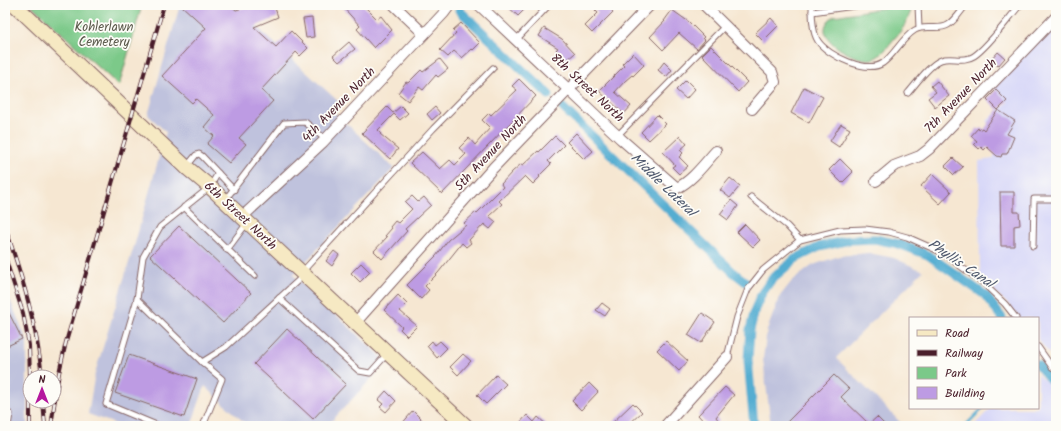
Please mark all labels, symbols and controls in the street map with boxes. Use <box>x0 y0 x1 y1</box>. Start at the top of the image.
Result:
park label: Kohlerlawn Cemetery <box>75 17 133 53</box>
street label: 8th Street North <box>545 48 629 128</box>
street label: 7th Avenue North <box>920 54 1003 138</box>
street label: 4th Avenue North <box>297 62 381 148</box>
street label: 5th Avenue North <box>450 110 532 196</box>
water label: Middle Lateral <box>625 148 703 224</box>
street label: 6th Street North <box>199 176 281 256</box>
water label: Phyllis Canal <box>923 234 1001 296</box>
legend <box>909 317 1039 409</box>
text: Road <box>945 324 970 343</box>
text: Railway <box>945 344 983 363</box>
text: Park <box>945 364 967 383</box>
north arrow <box>22 369 62 409</box>
text: N <box>39 371 46 389</box>
text: Building <box>945 384 985 403</box>

